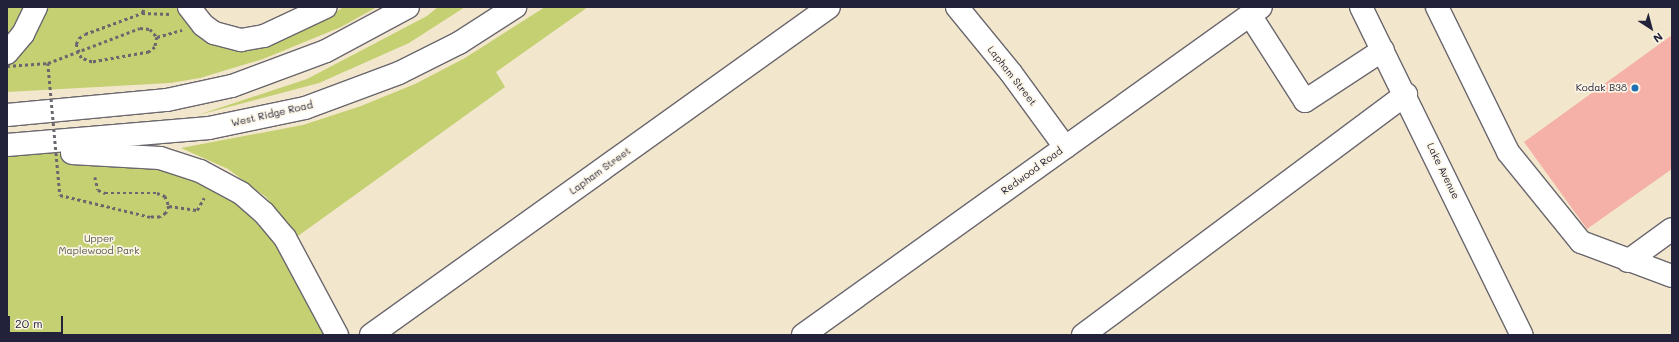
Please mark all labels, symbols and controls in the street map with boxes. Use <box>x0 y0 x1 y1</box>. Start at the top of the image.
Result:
north arrow <box>1631 8 1671 48</box>
text: N <box>1651 30 1666 47</box>
street label: Lapham Street <box>985 44 1039 108</box>
place label: Kodak B38 <box>1576 82 1627 94</box>
marker: Kodak B38 <box>1630 83 1640 93</box>
street label: West Ridge Road <box>230 99 314 129</box>
street label: Lake Avenue <box>1424 141 1462 201</box>
street label: Lapham Street <box>567 145 633 197</box>
street label: Redwood Road <box>999 145 1065 197</box>
park label: Upper Maplewood Park <box>59 232 139 256</box>
scale bar <box>10 308 65 334</box>
text: 20 m <box>15 315 43 331</box>

